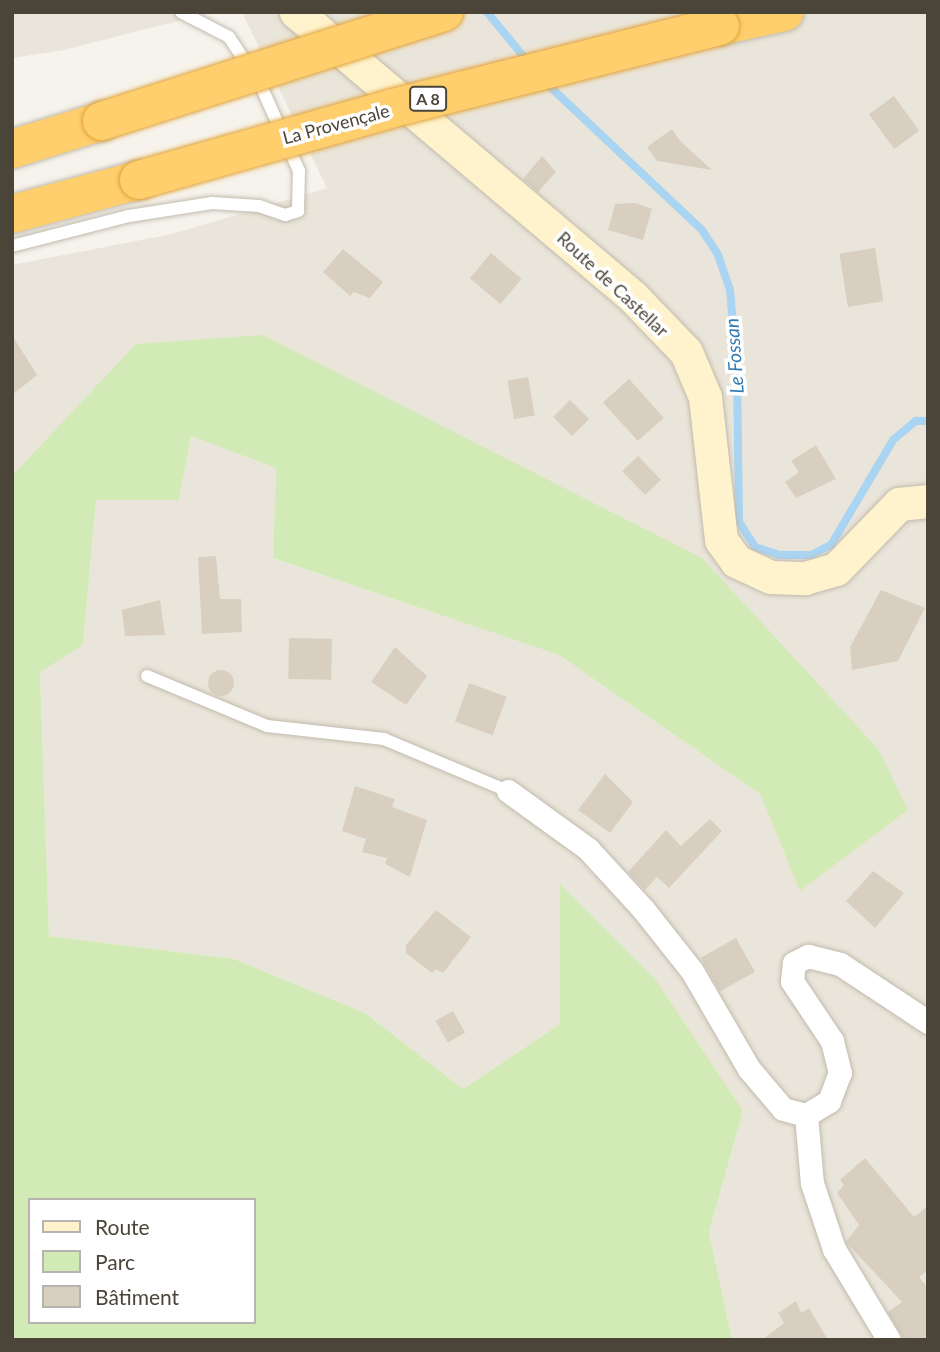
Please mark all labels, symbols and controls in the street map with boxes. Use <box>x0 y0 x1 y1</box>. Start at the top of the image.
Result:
road number: A 8 <box>409 86 447 111</box>
street label: La Provençale <box>280 99 392 149</box>
street label: Route de Castellar <box>553 227 673 341</box>
water label: Le Fossan <box>720 317 748 395</box>
legend <box>28 1198 256 1324</box>
text: Route <box>95 1214 150 1239</box>
text: Parc <box>95 1249 135 1274</box>
text: Bâtiment <box>95 1284 179 1309</box>

